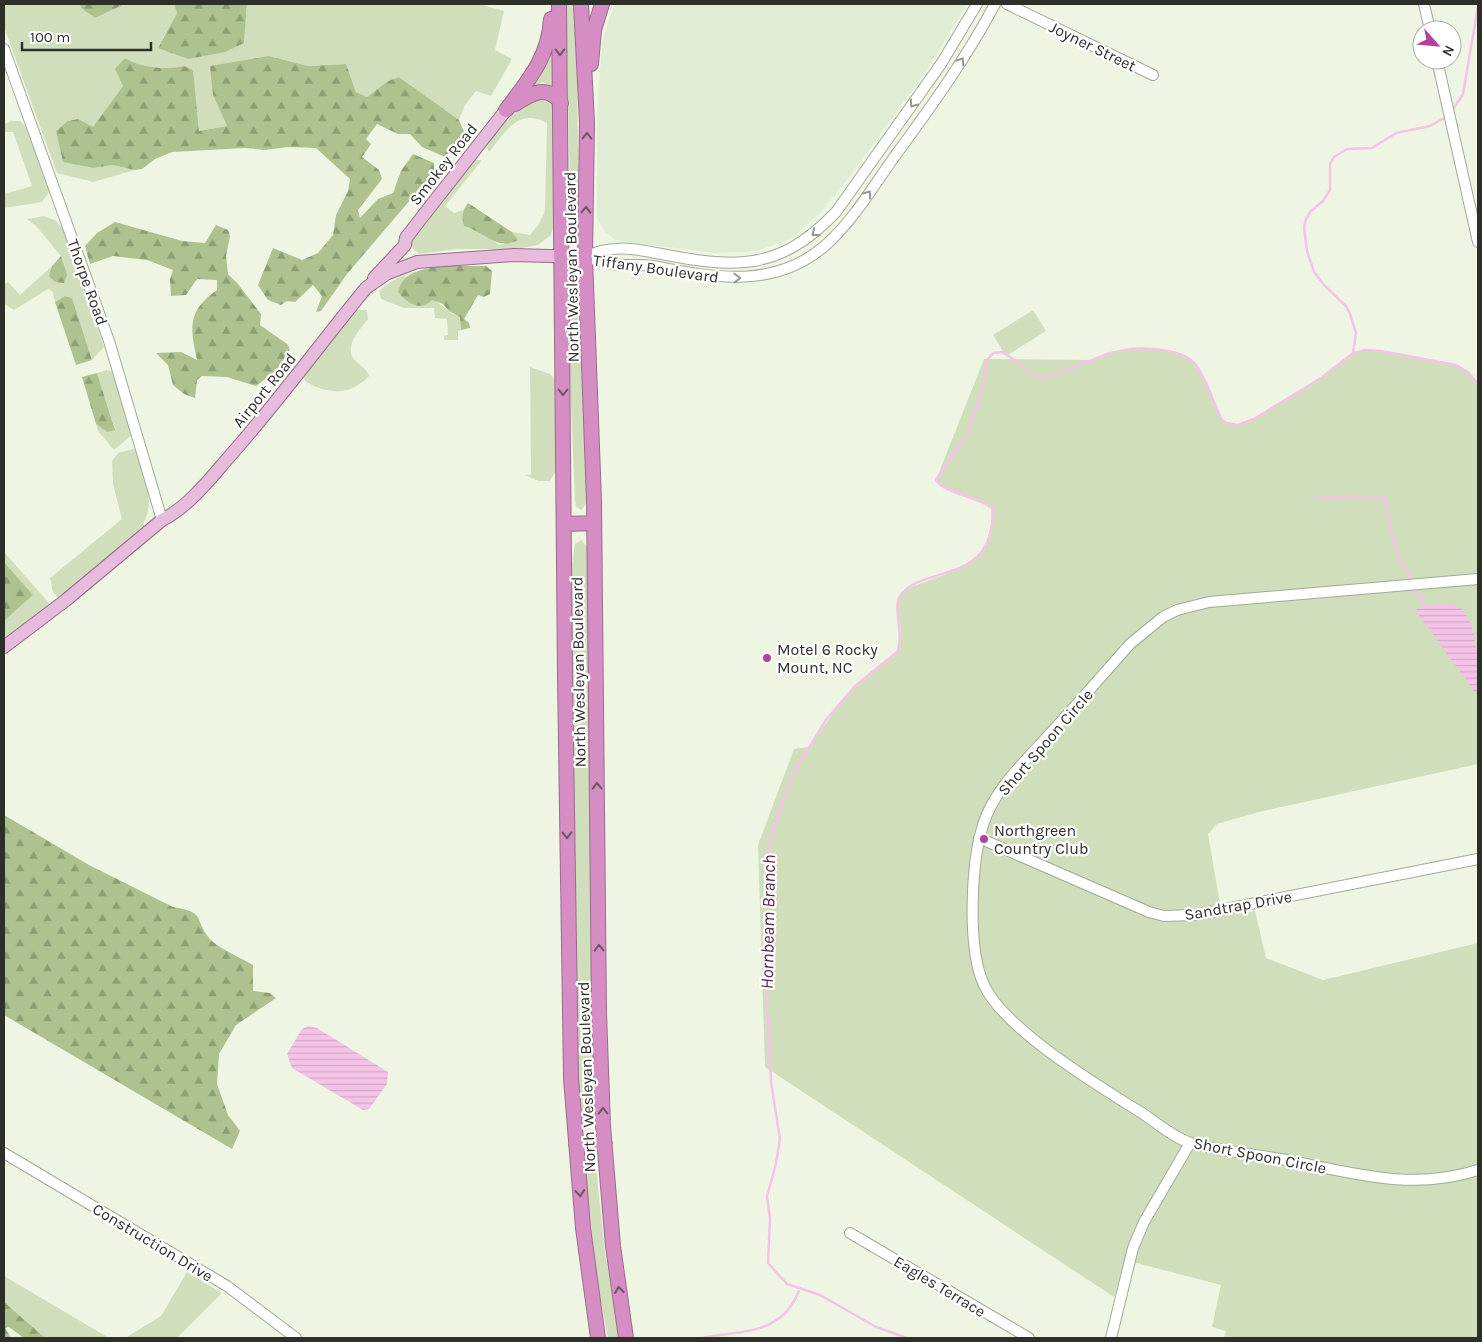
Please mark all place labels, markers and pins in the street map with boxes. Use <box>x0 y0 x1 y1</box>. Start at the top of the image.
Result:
place label: Motel 6 Rocky Mount, NC <box>777 640 878 677</box>
marker: Motel 6 Rocky Mount, NC <box>761 652 773 664</box>
place label: Northgreen Country Club <box>994 821 1088 858</box>
marker: Northgreen Country Club <box>978 833 990 845</box>

